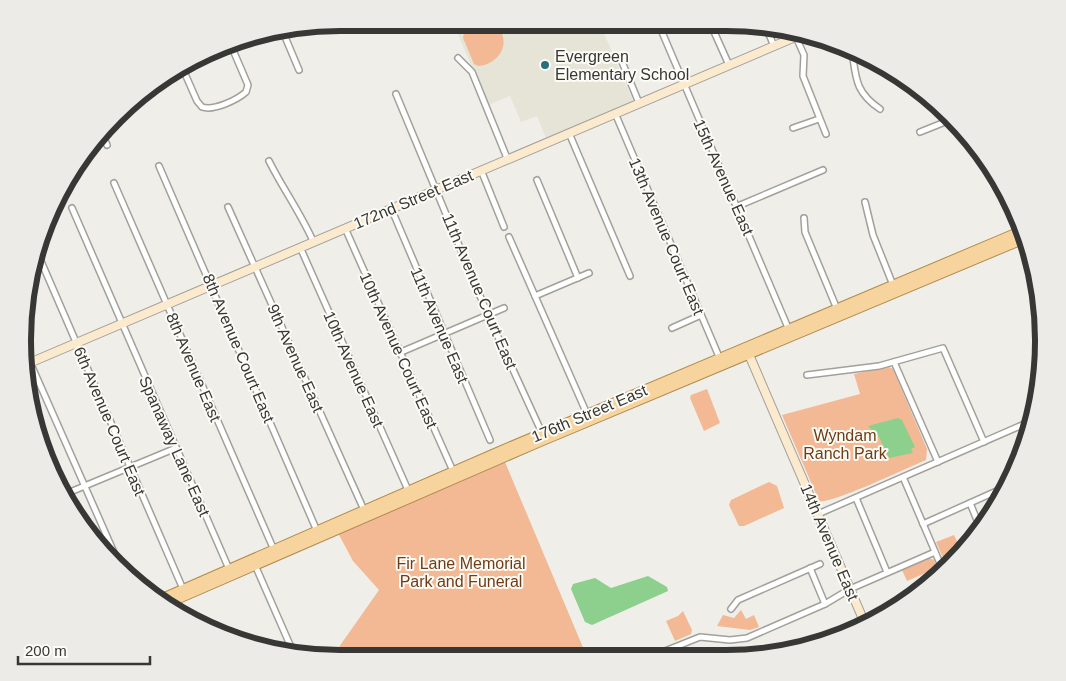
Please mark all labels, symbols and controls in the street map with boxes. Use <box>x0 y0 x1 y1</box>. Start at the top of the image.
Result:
place label: Evergreen Elementary School <box>555 48 689 83</box>
marker: Evergreen Elementary School <box>539 59 551 71</box>
street label: 15th Avenue East <box>690 117 757 238</box>
street label: 13th Avenue Court East <box>626 155 708 318</box>
street label: 172nd Street East <box>351 166 476 232</box>
street label: 11th Avenue Court East <box>439 211 520 372</box>
street label: 11th Avenue East <box>407 265 472 386</box>
street label: 10th Avenue Court East <box>356 270 441 431</box>
street label: 8th Avenue Court East <box>199 271 278 426</box>
street label: 9th Avenue East <box>264 302 327 415</box>
street label: 10th Avenue East <box>320 309 387 430</box>
street label: 8th Avenue East <box>163 310 224 425</box>
street label: 6th Avenue Court East <box>70 344 149 499</box>
street label: Spanaway Lane East <box>136 374 213 519</box>
street label: 176th Street East <box>529 381 650 445</box>
park label: Wyndam Ranch Park <box>803 427 888 462</box>
street label: 14th Avenue East <box>797 481 862 604</box>
park label: Fir Lane Memorial Park and Funeral <box>397 555 525 590</box>
scale bar <box>18 634 150 666</box>
text: 200 m <box>25 642 67 659</box>

